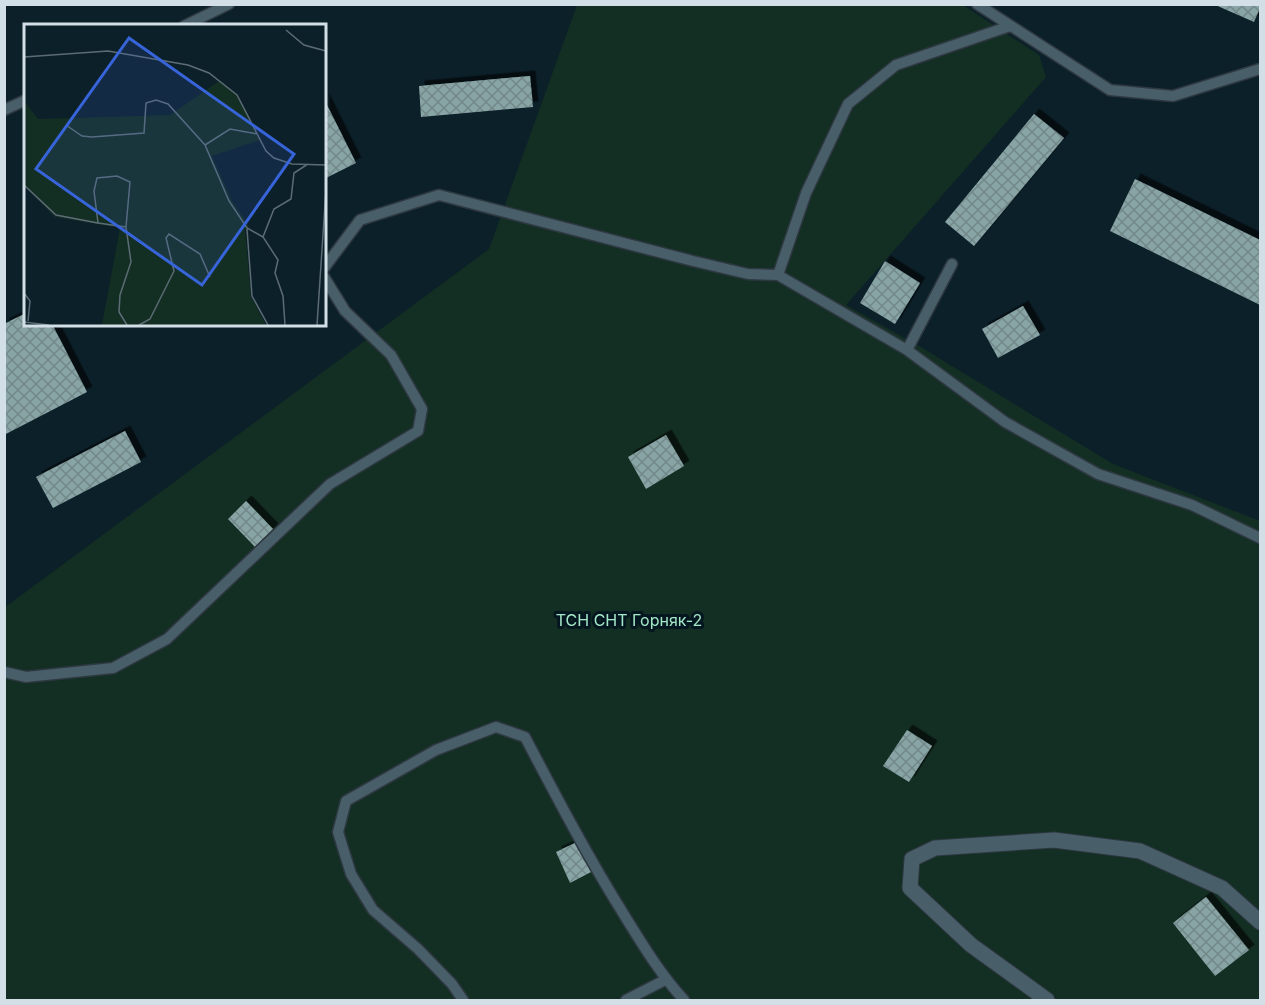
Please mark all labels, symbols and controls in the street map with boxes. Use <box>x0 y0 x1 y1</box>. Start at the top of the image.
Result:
inset map <box>24 24 326 326</box>
park label: ТСН СНТ Горняк-2 <box>556 610 702 630</box>

